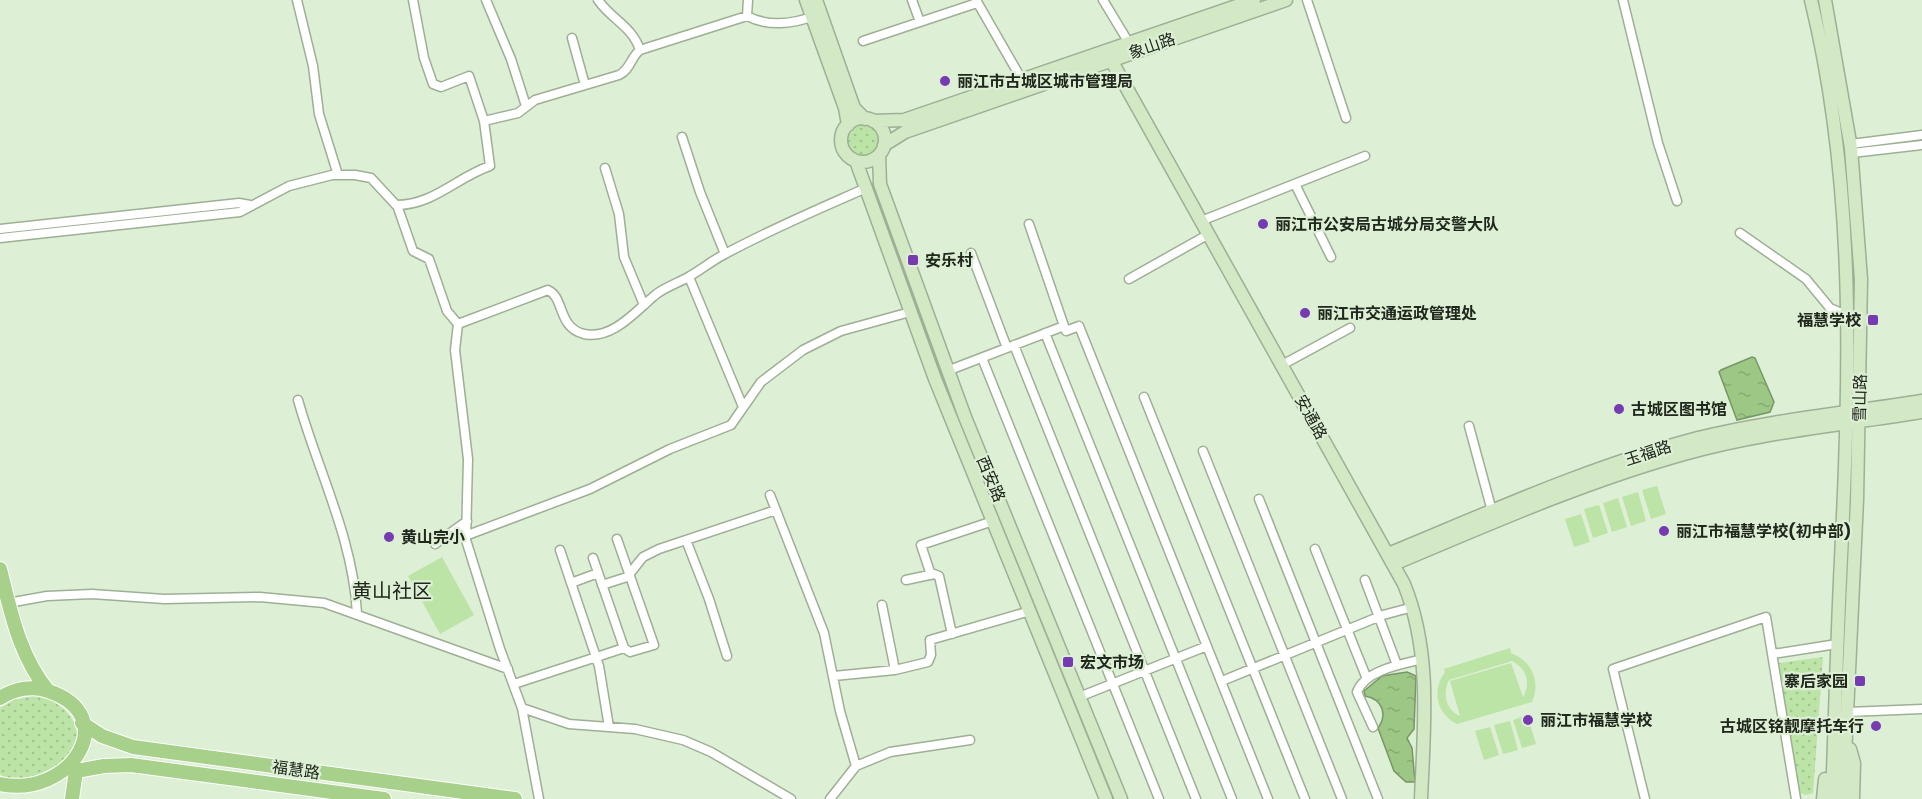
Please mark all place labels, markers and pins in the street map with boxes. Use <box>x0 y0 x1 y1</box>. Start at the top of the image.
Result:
place label: 丽江市古城区城市管理局 <box>957 70 1133 93</box>
marker: 丽江市古城区城市管理局 <box>938 74 952 88</box>
place label: 丽江市公安局古城分局交警大队 <box>1275 213 1499 236</box>
marker: 丽江市公安局古城分局交警大队 <box>1256 217 1270 231</box>
place label: 安乐村 <box>925 249 973 272</box>
marker: 安乐村 <box>906 253 920 267</box>
place label: 丽江市交通运政管理处 <box>1317 302 1477 325</box>
marker: 丽江市交通运政管理处 <box>1298 306 1312 320</box>
place label: 福慧学校 <box>1797 309 1862 332</box>
marker: 福慧学校 <box>1866 313 1880 327</box>
place label: 古城区图书馆 <box>1631 398 1727 421</box>
marker: 古城区图书馆 <box>1612 402 1626 416</box>
place label: 丽江市福慧学校(初中部) <box>1676 520 1851 543</box>
marker: 丽江市福慧学校(初中部) <box>1657 524 1671 538</box>
place label: 黄山完小 <box>401 526 465 549</box>
marker: 黄山完小 <box>382 530 396 544</box>
place label: 宏文市场 <box>1080 651 1144 674</box>
marker: 宏文市场 <box>1061 655 1075 669</box>
place label: 寨后家园 <box>1784 670 1848 693</box>
marker: 寨后家园 <box>1853 674 1867 688</box>
place label: 丽江市福慧学校 <box>1540 709 1653 732</box>
marker: 丽江市福慧学校 <box>1521 713 1535 727</box>
place label: 古城区铭靓摩托车行 <box>1720 715 1864 738</box>
marker: 古城区铭靓摩托车行 <box>1869 719 1883 733</box>

